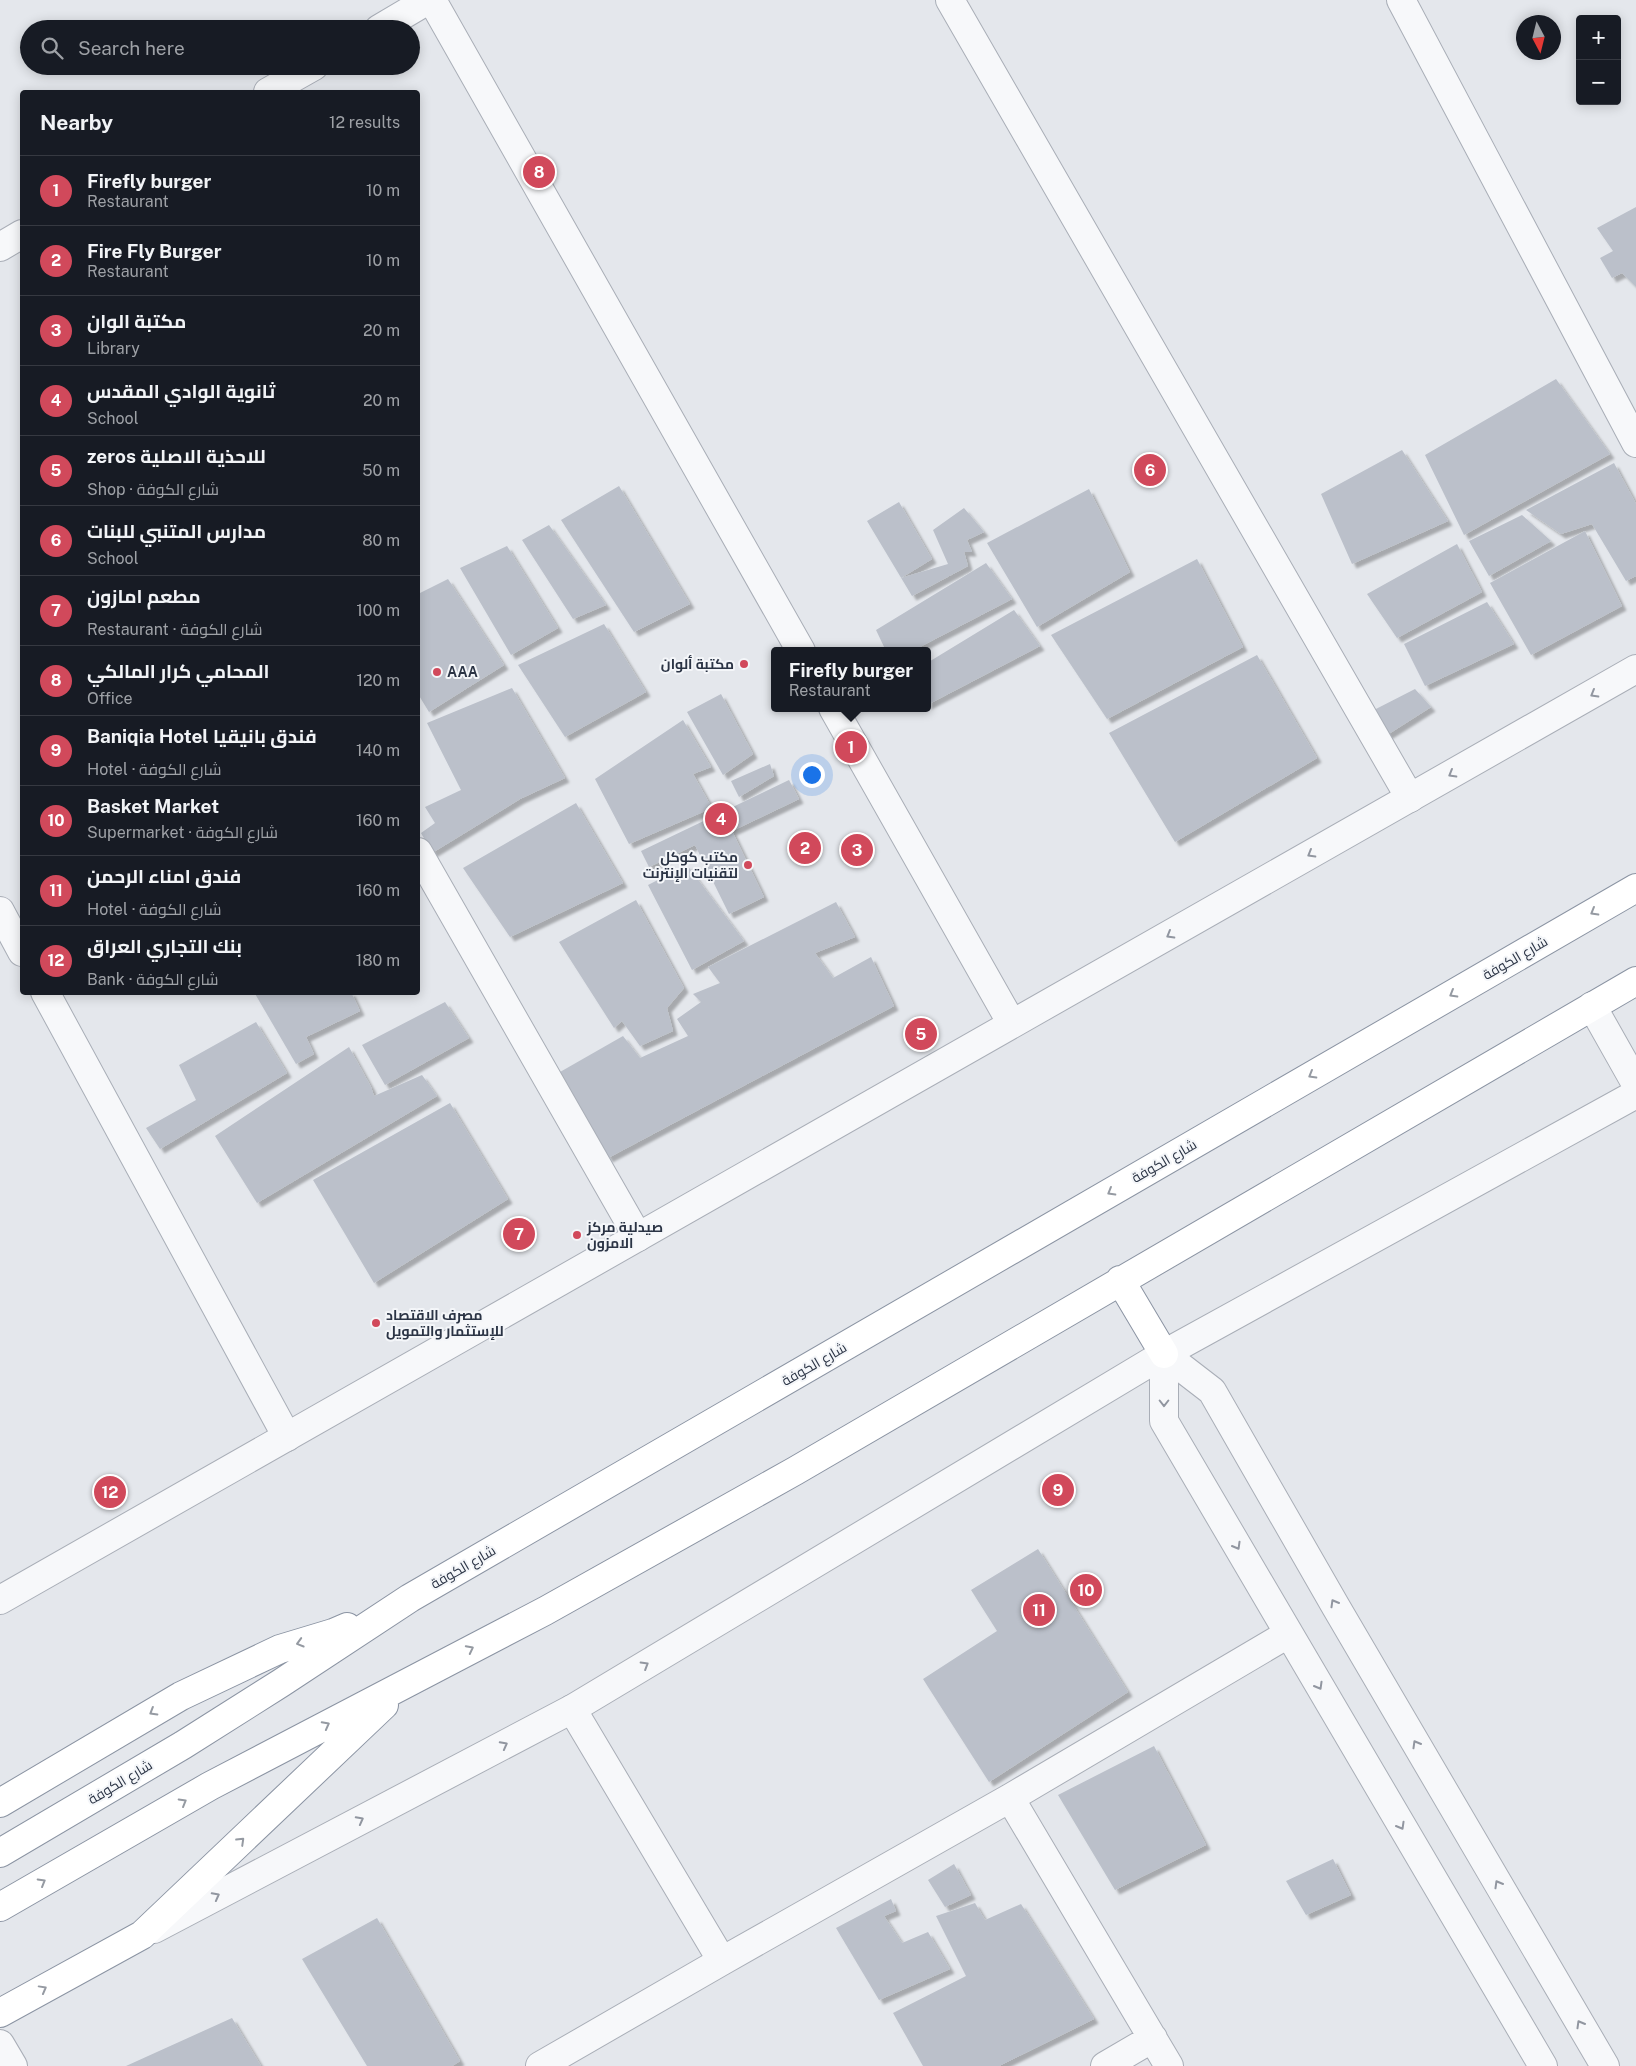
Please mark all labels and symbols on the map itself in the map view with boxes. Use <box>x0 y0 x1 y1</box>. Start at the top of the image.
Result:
north arrow <box>1516 15 1561 60</box>
pin: 8 <box>523 153 555 191</box>
pin: 6 <box>1134 451 1166 489</box>
place label: مكتبة ألوان <box>661 655 734 673</box>
marker: مكتبة ألوان <box>738 658 750 670</box>
place label: AAA <box>447 664 478 680</box>
marker: AAA <box>431 666 443 678</box>
one-way arrow <box>1590 687 1599 697</box>
pin: 1 <box>835 728 867 766</box>
your location <box>799 762 825 788</box>
one-way arrow <box>1449 768 1458 778</box>
pin: 4 <box>705 800 737 838</box>
pin: 2 <box>789 829 821 867</box>
pin: 3 <box>841 831 873 869</box>
one-way arrow <box>1308 848 1317 858</box>
place label: مكتب كوكل لتقنيات الإنترنت <box>643 849 738 883</box>
marker: مكتب كوكل لتقنيات الإنترنت <box>742 859 754 871</box>
one-way arrow <box>1590 906 1599 916</box>
one-way arrow <box>1166 928 1175 938</box>
street label: شارع الكوفة <box>1480 933 1551 984</box>
one-way arrow <box>1450 987 1459 997</box>
pin: 5 <box>905 1015 937 1053</box>
one-way arrow <box>1309 1069 1318 1079</box>
street label: شارع الكوفة <box>1129 1136 1200 1187</box>
one-way arrow <box>1108 1185 1117 1195</box>
pin: 7 <box>503 1215 535 1253</box>
place label: صيدلية مركز الامزون <box>586 1219 663 1252</box>
marker: صيدلية مركز الامزون <box>571 1229 583 1241</box>
place label: مصرف الاقتصاد للإستثمار والتمويل <box>386 1307 504 1341</box>
marker: مصرف الاقتصاد للإستثمار والتمويل <box>370 1317 382 1329</box>
street label: شارع الكوفة <box>779 1339 850 1390</box>
one-way arrow <box>1159 1399 1169 1407</box>
pin: 9 <box>1042 1471 1074 1509</box>
pin: 12 <box>94 1473 126 1511</box>
one-way arrow <box>1230 1540 1240 1549</box>
street label: شارع الكوفة <box>428 1542 499 1593</box>
pin: 10 <box>1070 1571 1102 1609</box>
pin: 11 <box>1023 1591 1055 1629</box>
one-way arrow <box>1330 1600 1340 1609</box>
one-way arrow <box>296 1638 305 1648</box>
one-way arrow <box>465 1645 474 1655</box>
one-way arrow <box>640 1661 649 1671</box>
one-way arrow <box>1312 1680 1322 1689</box>
one-way arrow <box>150 1706 159 1716</box>
one-way arrow <box>321 1721 330 1731</box>
one-way arrow <box>1412 1740 1422 1749</box>
one-way arrow <box>498 1741 507 1751</box>
street label: شارع الكوفة <box>85 1757 156 1808</box>
one-way arrow <box>178 1798 187 1808</box>
one-way arrow <box>355 1816 364 1826</box>
one-way arrow <box>1395 1820 1405 1829</box>
one-way arrow <box>235 1838 244 1847</box>
one-way arrow <box>37 1879 46 1889</box>
one-way arrow <box>1494 1880 1504 1889</box>
one-way arrow <box>211 1892 220 1902</box>
one-way arrow <box>37 1986 46 1996</box>
one-way arrow <box>1576 2020 1586 2029</box>

